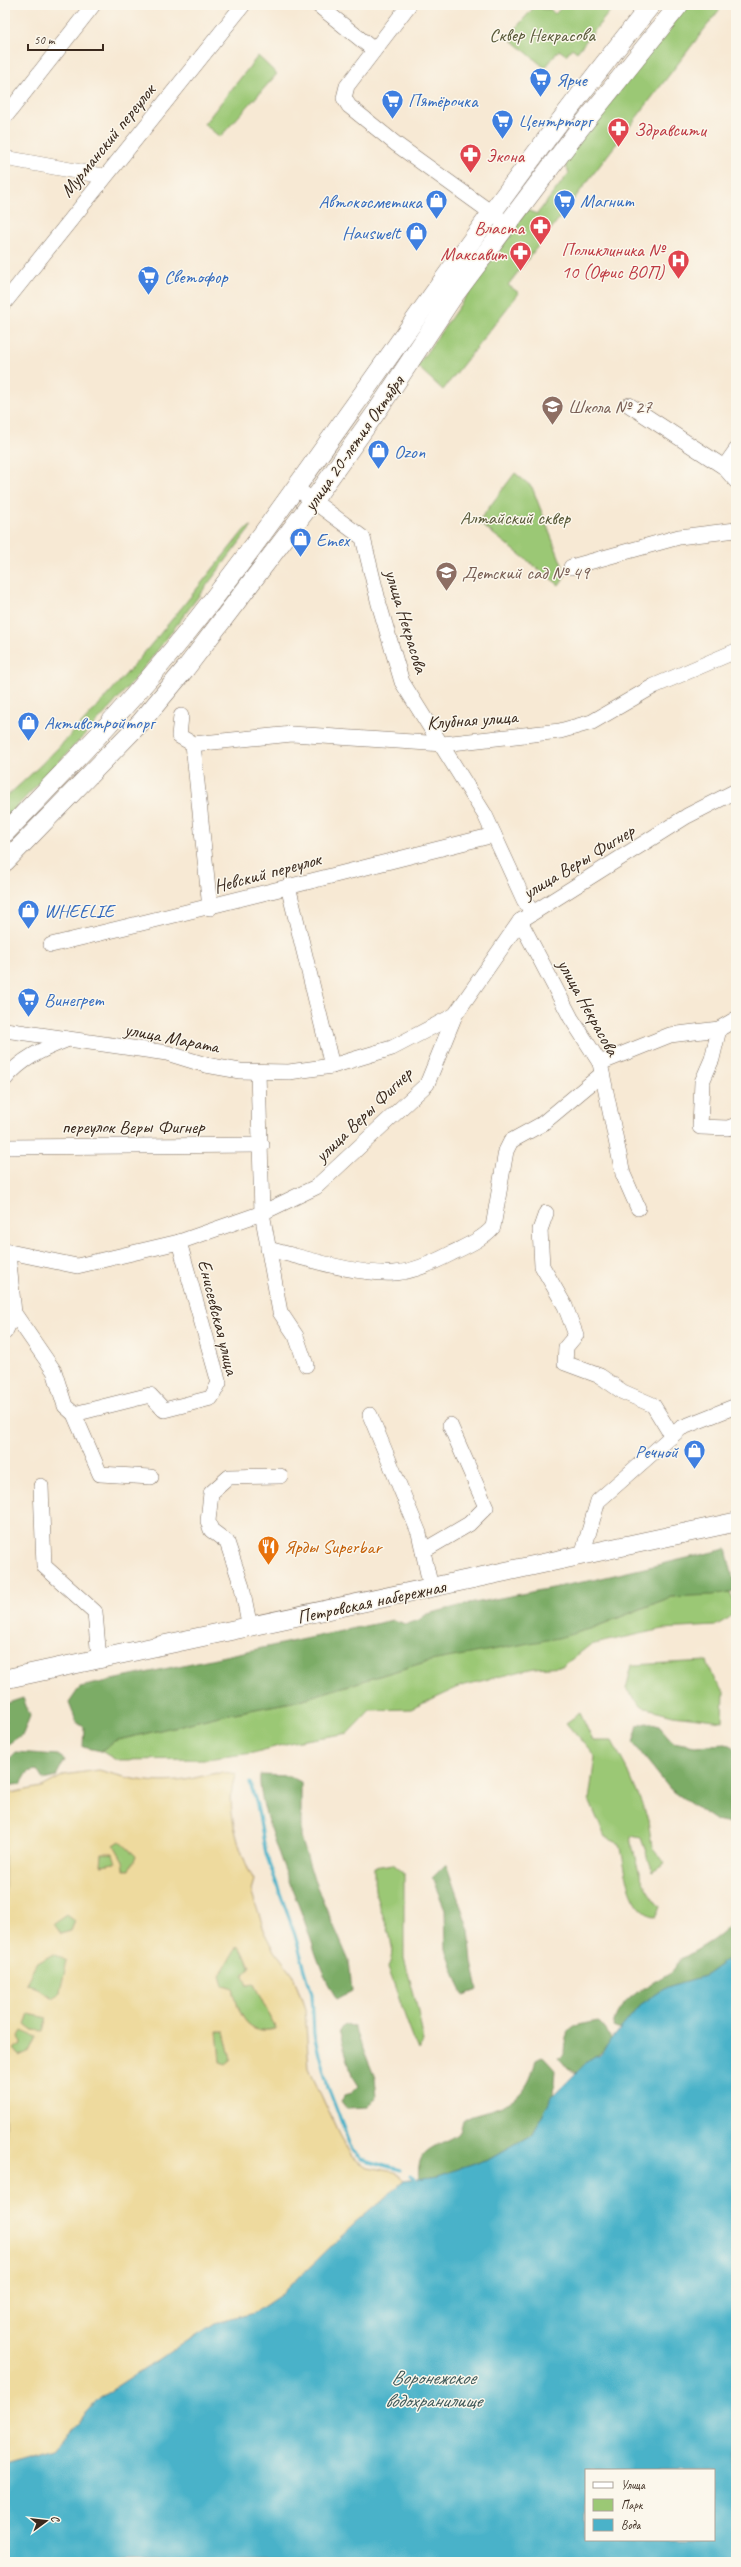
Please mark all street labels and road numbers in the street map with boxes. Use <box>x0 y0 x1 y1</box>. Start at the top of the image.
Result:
street label: Мурманский переулок <box>55 78 162 202</box>
street label: улица 20-летия Октября <box>298 369 411 517</box>
street label: улица Некрасова <box>379 566 434 678</box>
street label: Клубная улица <box>426 705 520 735</box>
street label: улица Веры Фигнер <box>517 818 640 905</box>
street label: Невский переулок <box>211 847 325 899</box>
street label: улица Некрасова <box>551 954 625 1062</box>
street label: улица Марата <box>122 1017 223 1059</box>
street label: улица Веры Фигнер <box>309 1061 419 1168</box>
street label: переулок Веры Фигнер <box>62 1115 206 1139</box>
street label: Енисеевская улица <box>192 1257 244 1379</box>
street label: Петровская набережная <box>295 1574 449 1629</box>

